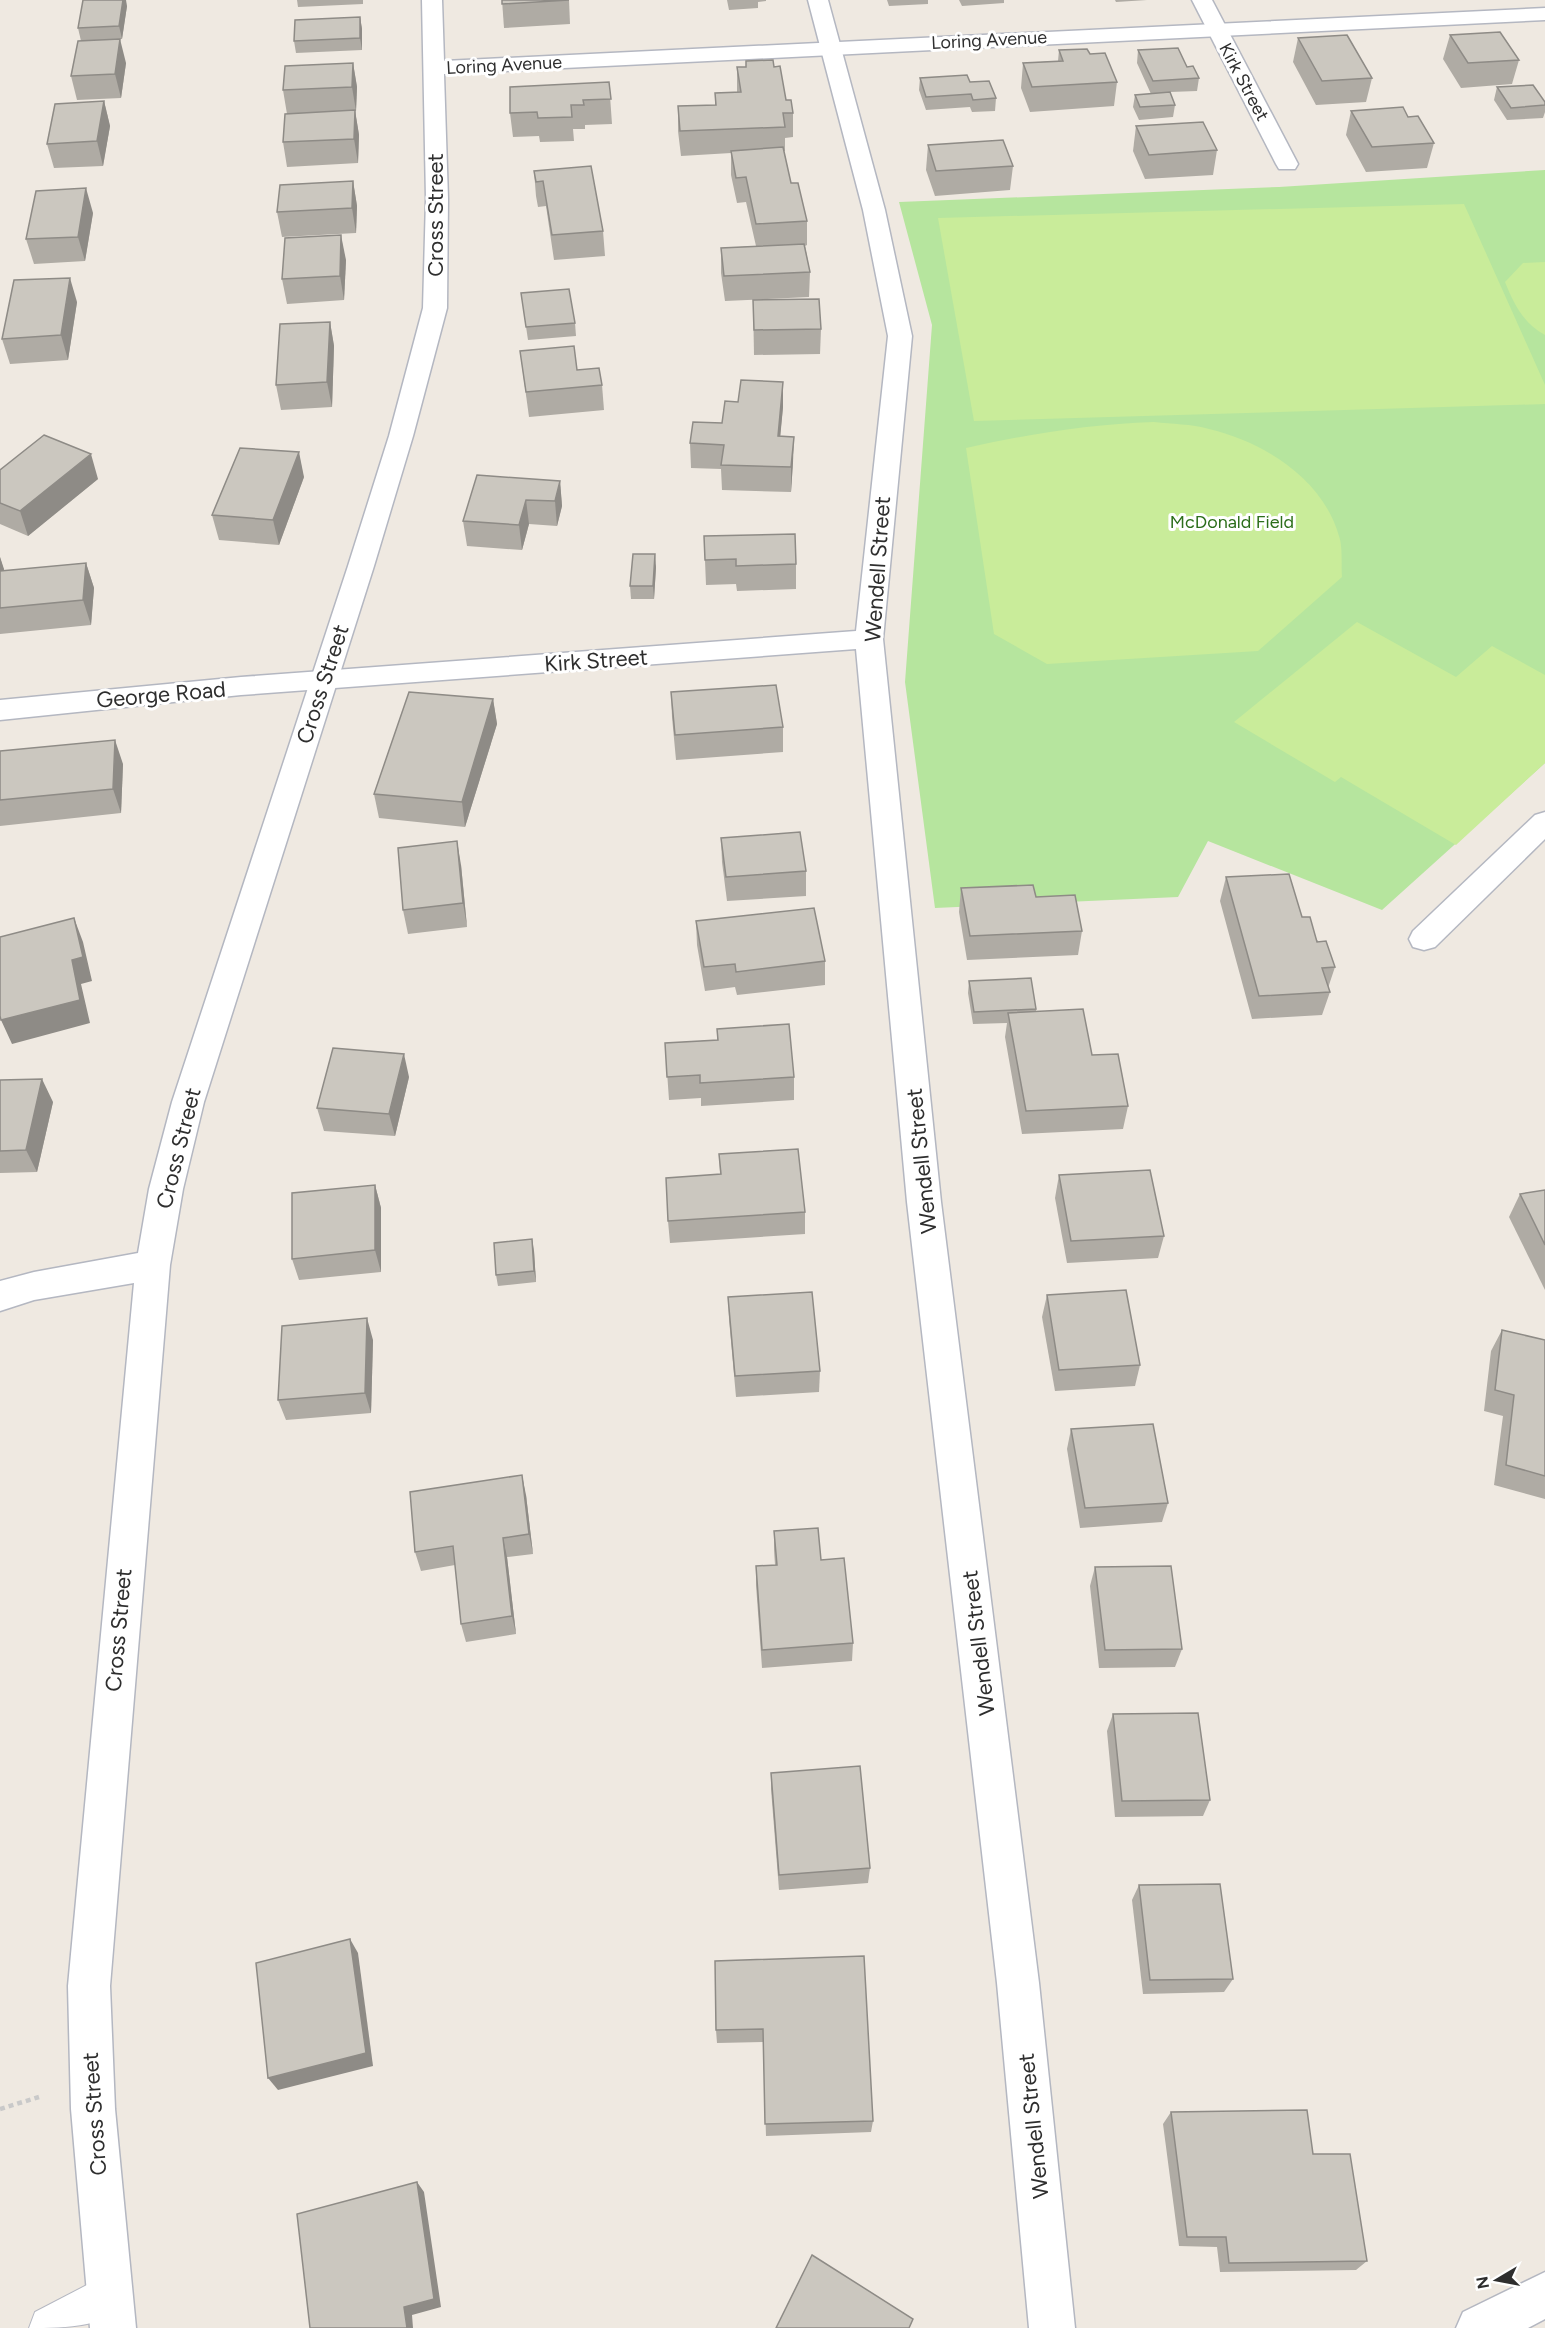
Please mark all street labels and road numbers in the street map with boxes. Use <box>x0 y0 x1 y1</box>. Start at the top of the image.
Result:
street label: Loring Avenue <box>931 26 1048 54</box>
street label: Kirk Street <box>1214 39 1274 125</box>
street label: Loring Avenue <box>446 51 563 79</box>
street label: Cross Street <box>422 153 449 277</box>
street label: Wendell Street <box>859 495 896 643</box>
street label: Cross Street <box>291 621 354 747</box>
street label: Kirk Street <box>543 643 649 678</box>
street label: George Road <box>95 675 227 714</box>
street label: Cross Street <box>150 1085 207 1211</box>
street label: Wendell Street <box>900 1087 943 1235</box>
street label: Cross Street <box>100 1567 137 1693</box>
street label: Wendell Street <box>956 1569 1001 1717</box>
street label: Cross Street <box>77 2051 112 2177</box>
street label: Wendell Street <box>1012 2052 1055 2200</box>

